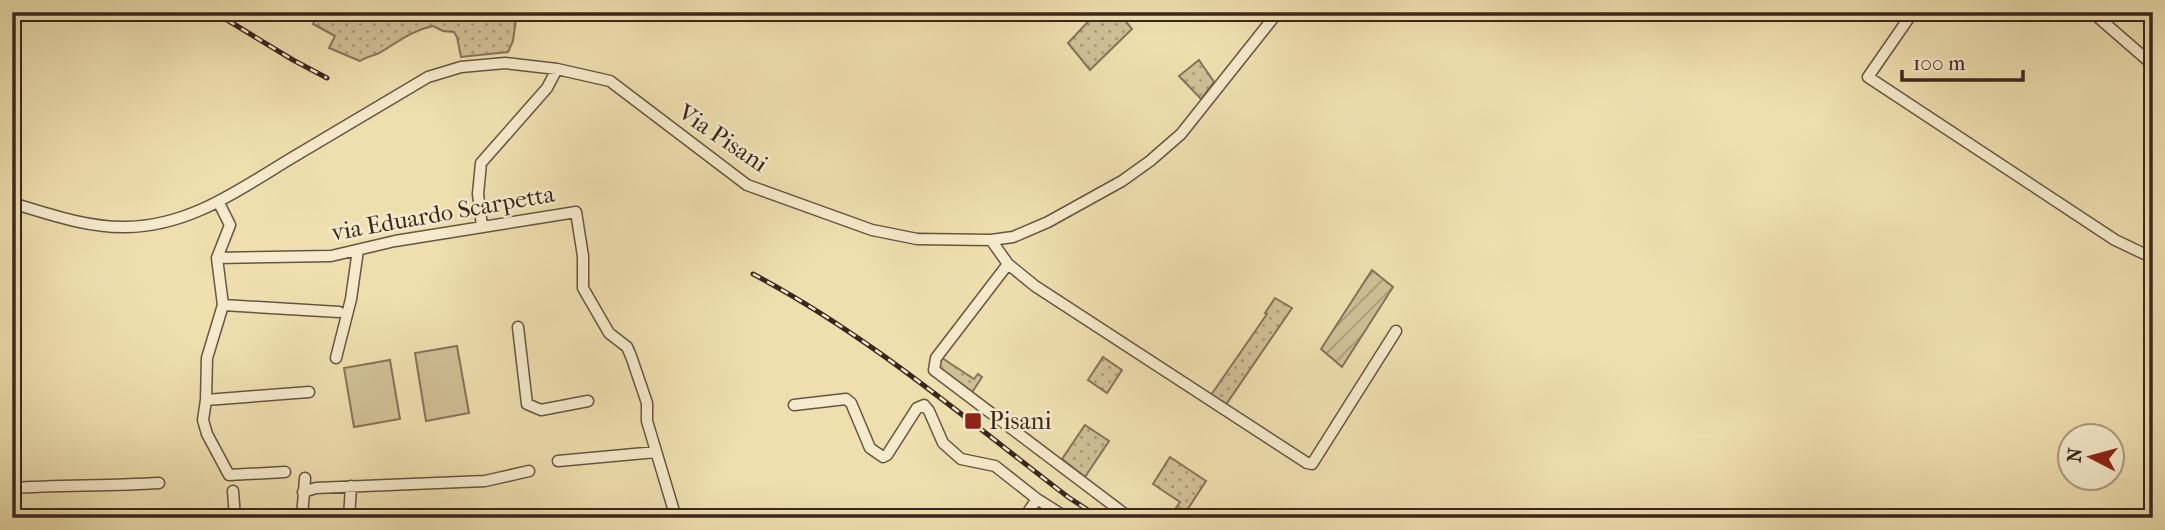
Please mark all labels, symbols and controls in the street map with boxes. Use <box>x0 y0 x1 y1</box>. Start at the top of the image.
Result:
scale bar <box>1902 38 2023 82</box>
text: 100 m <box>1913 51 1966 75</box>
street label: Via Pisani <box>672 97 773 178</box>
street label: via Eduardo Scarpetta <box>329 179 558 246</box>
place label: Pisani <box>989 407 1052 435</box>
marker: Pisani <box>963 411 983 431</box>
north arrow <box>2056 421 2126 491</box>
text: N <box>2063 446 2087 464</box>

